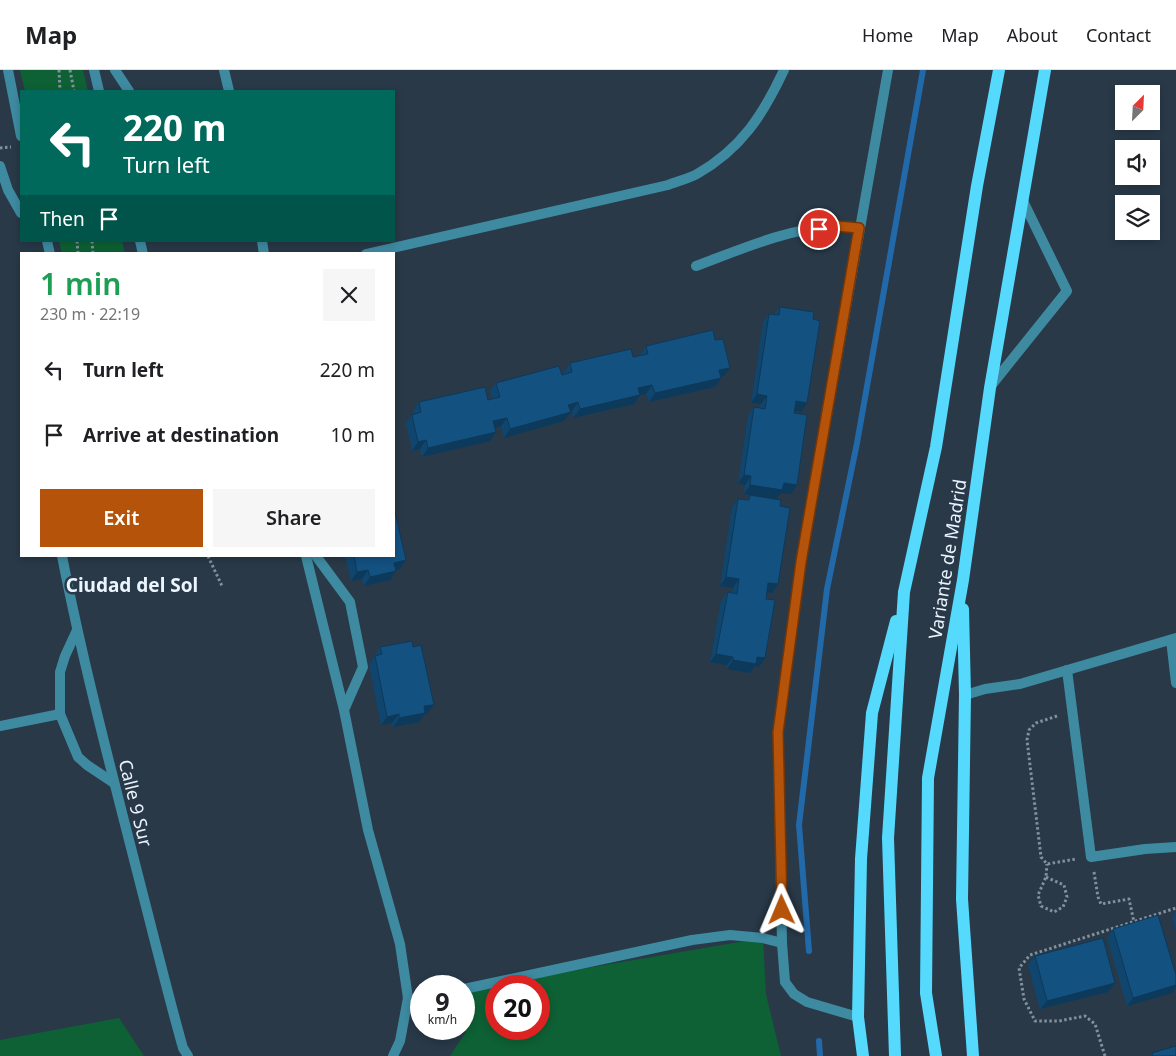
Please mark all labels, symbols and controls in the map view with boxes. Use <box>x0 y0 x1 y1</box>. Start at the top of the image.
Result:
text: Map <box>25 18 77 51</box>
text: Home <box>862 23 913 47</box>
text: Map <box>941 23 979 47</box>
text: About <box>1007 23 1058 47</box>
text: Contact <box>1086 23 1151 47</box>
north arrow <box>1115 85 1160 130</box>
map controls <box>1115 85 1160 240</box>
text: 220 m <box>123 104 226 151</box>
icon: left <box>40 110 105 175</box>
button: sound <box>1115 140 1160 185</box>
text: Turn left <box>123 149 210 179</box>
button: layers <box>1115 195 1160 240</box>
icon: arrive <box>95 205 123 233</box>
text: Then <box>40 206 85 232</box>
pin <box>798 208 840 250</box>
icon: arrive <box>805 215 833 243</box>
text: 1 min <box>40 263 121 304</box>
button: close <box>323 269 375 321</box>
text: 230 m · 22:19 <box>40 303 140 325</box>
icon: left <box>40 356 68 384</box>
text: Turn left <box>83 357 164 383</box>
text: 220 m <box>320 357 375 383</box>
icon: arrive <box>40 421 68 449</box>
text: Arrive at destination <box>83 422 279 448</box>
text: 10 m <box>331 422 375 448</box>
street label: Variante de Madrid <box>922 477 972 641</box>
button: Exit <box>40 489 203 547</box>
button: Share <box>213 489 375 547</box>
district label: Ciudad del Sol <box>66 572 198 598</box>
street label: Calle 9 Sur <box>114 757 159 850</box>
position arrow <box>755 883 807 935</box>
speed limit sign: 20 <box>485 975 550 1040</box>
text: 9 <box>435 984 450 1018</box>
text: km/h <box>428 1011 457 1028</box>

